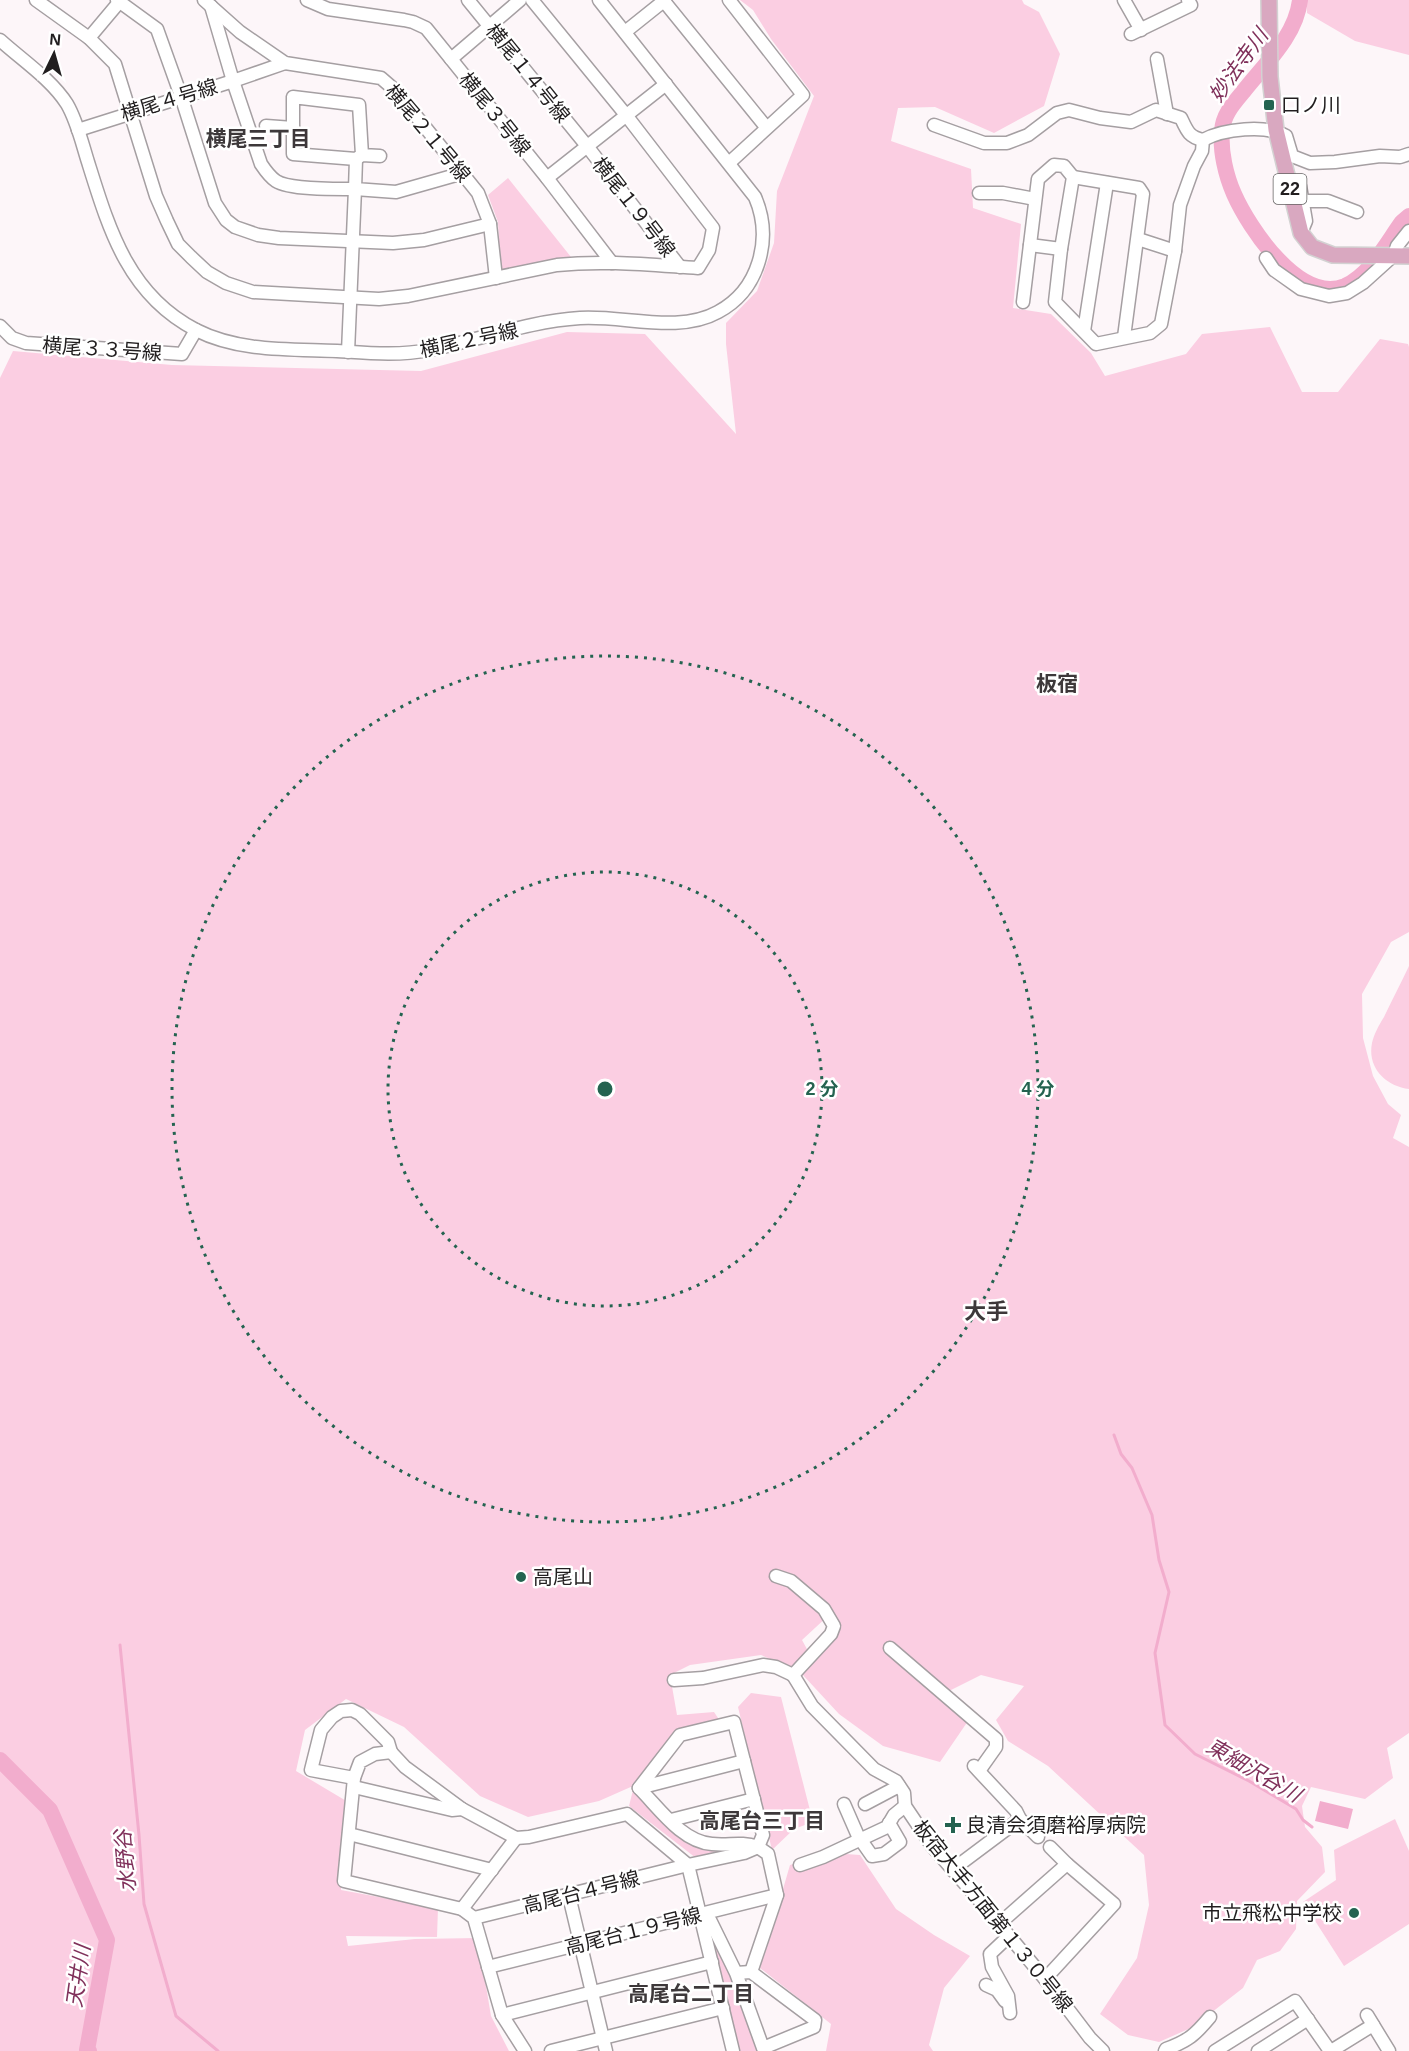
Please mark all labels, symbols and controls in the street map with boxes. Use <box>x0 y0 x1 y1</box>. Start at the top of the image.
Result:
street label: 横尾１４号線 <box>482 19 574 127</box>
water label: 妙法寺川 <box>1204 23 1273 106</box>
north arrow <box>24 24 84 84</box>
text: N <box>49 31 62 49</box>
street label: 横尾３号線 <box>455 68 535 160</box>
street label: 横尾４号線 <box>118 75 220 125</box>
street label: 横尾２１号線 <box>381 80 475 186</box>
place label: 口ノ川 <box>1281 94 1341 116</box>
marker: 口ノ川 <box>1262 98 1276 112</box>
district label: 横尾三丁目 <box>206 127 311 150</box>
street label: 横尾１９号線 <box>588 153 680 261</box>
road number: 22 <box>1274 174 1306 204</box>
street label: 横尾２号線 <box>418 319 520 361</box>
street label: 横尾３３号線 <box>41 334 163 364</box>
district label: 板宿 <box>1036 672 1078 695</box>
centre of rings <box>595 1079 615 1099</box>
text: 2 分 <box>805 1079 839 1099</box>
text: 4 分 <box>1021 1079 1055 1099</box>
district label: 大手 <box>964 1299 1008 1324</box>
place label: 高尾山 <box>533 1566 593 1588</box>
marker: 高尾山 <box>514 1570 528 1584</box>
water label: 東細沢谷川 <box>1203 1734 1307 1807</box>
district label: 高尾台三丁目 <box>699 1809 825 1832</box>
place label: 良清会須磨裕厚病院 <box>966 1814 1146 1836</box>
street label: 板宿大手方面第１３０号線 <box>909 1816 1077 2016</box>
marker: 良清会須磨裕厚病院 <box>944 1816 962 1834</box>
water label: 水野谷 <box>111 1827 139 1893</box>
street label: 高尾台４号線 <box>520 1867 642 1917</box>
place label: 市立飛松中学校 <box>1202 1902 1342 1924</box>
street label: 高尾台１９号線 <box>562 1903 704 1959</box>
marker: 市立飛松中学校 <box>1347 1906 1361 1920</box>
water label: 天井川 <box>62 1941 94 2009</box>
district label: 高尾台二丁目 <box>628 1982 754 2005</box>

